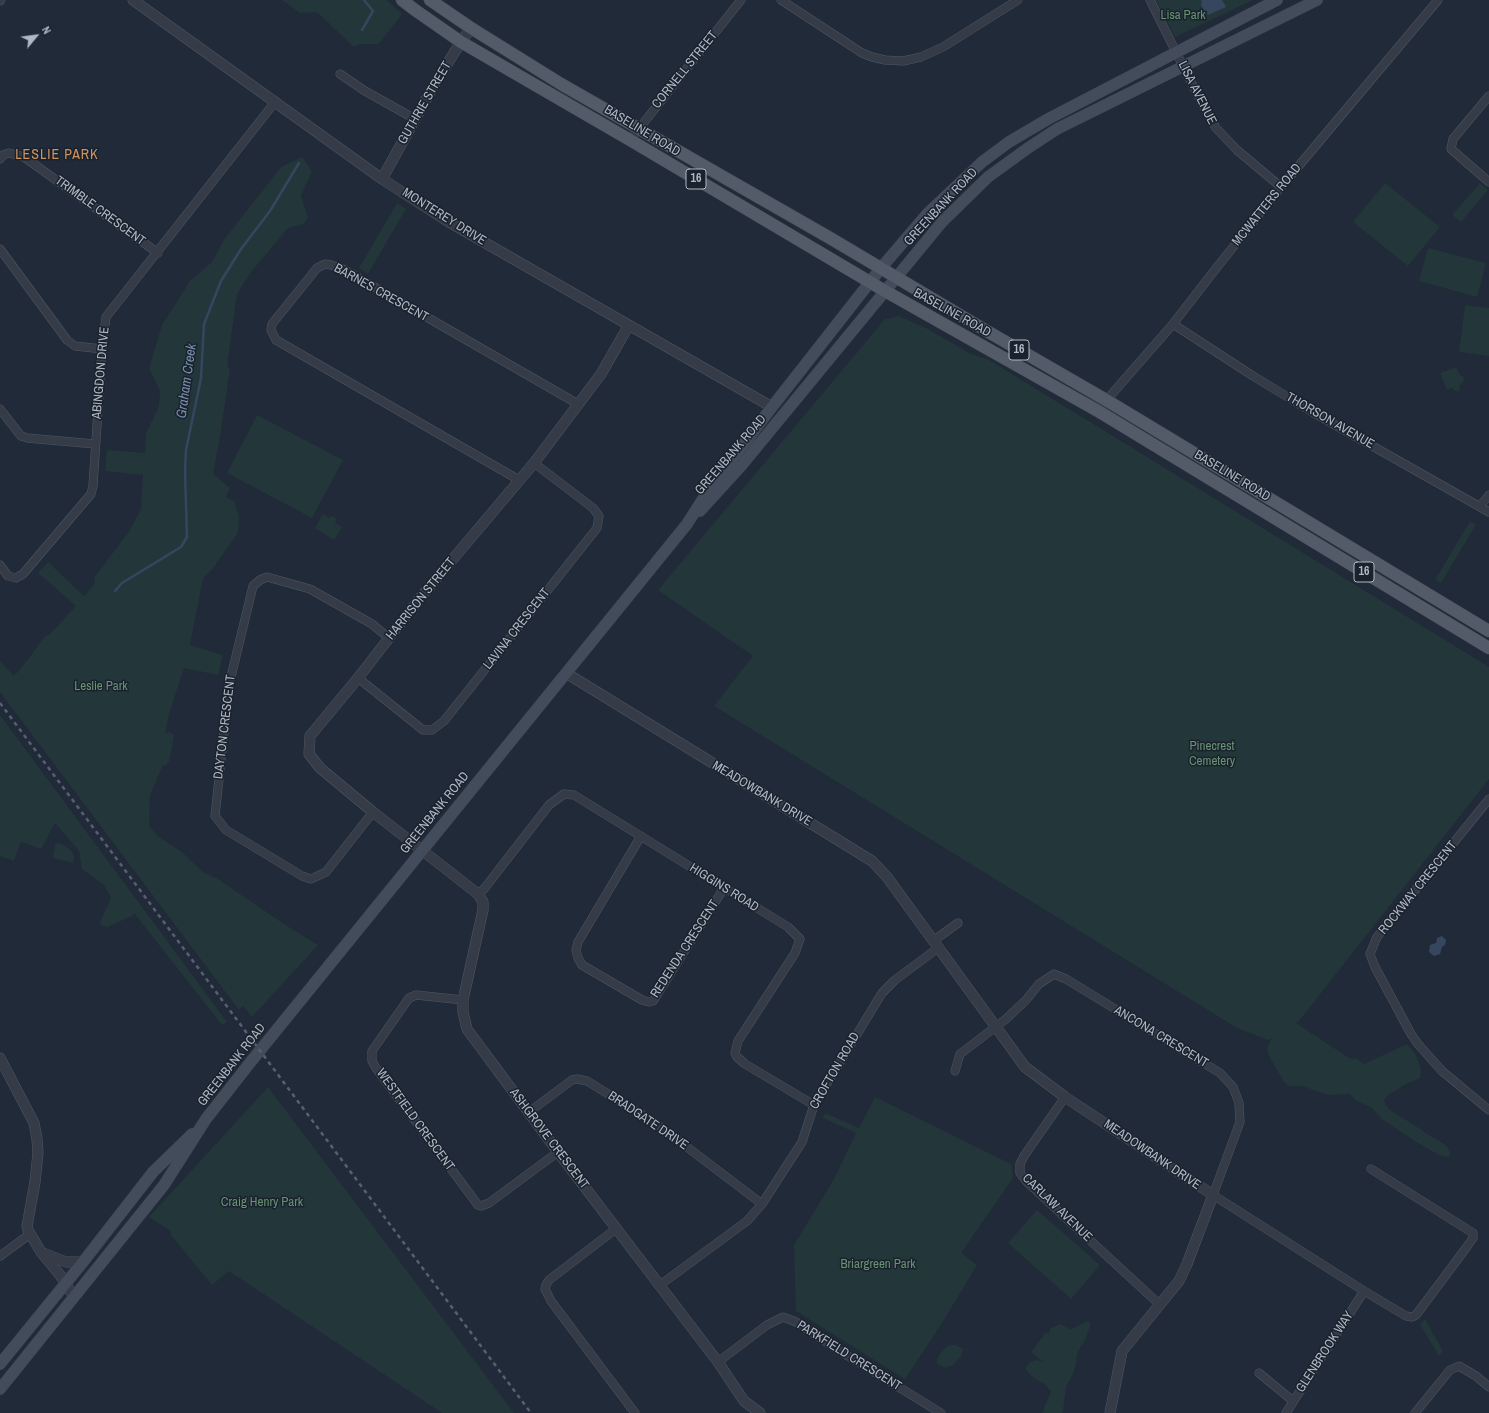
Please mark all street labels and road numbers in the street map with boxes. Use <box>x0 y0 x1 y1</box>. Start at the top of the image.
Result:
street label: CORNELL STREET <box>649 28 721 112</box>
street label: GUTHRIE STREET <box>395 59 455 147</box>
street label: LISA AVENUE <box>1174 59 1220 127</box>
street label: BASELINE ROAD <box>601 102 683 160</box>
street label: MCWATTERS ROAD <box>1229 161 1305 249</box>
street label: GREENBANK ROAD <box>901 165 981 249</box>
road number: 16 <box>686 169 706 189</box>
street label: TRIMBLE CRESCENT <box>52 173 148 249</box>
street label: MONTEREY DRIVE <box>399 185 489 249</box>
street label: BARNES CRESCENT <box>331 261 431 325</box>
street label: BASELINE ROAD <box>911 285 993 341</box>
street label: ABINGDON DRIVE <box>89 326 113 420</box>
road number: 16 <box>1009 340 1029 360</box>
street label: THORSON AVENUE <box>1283 389 1377 453</box>
street label: GREENBANK ROAD <box>692 412 770 498</box>
street label: BASELINE ROAD <box>1191 447 1273 505</box>
street label: HARRISON STREET <box>383 555 459 643</box>
road number: 16 <box>1354 562 1374 582</box>
street label: LAVINA CRESCENT <box>480 585 554 673</box>
street label: DAYTON CRESCENT <box>211 674 239 780</box>
street label: MEADOWBANK DRIVE <box>709 758 815 830</box>
street label: GREENBANK ROAD <box>397 769 473 857</box>
street label: ROCKWAY CRESCENT <box>1376 838 1460 938</box>
street label: HIGGINS ROAD <box>686 861 762 915</box>
street label: REDENDA CRESCENT <box>647 897 723 1001</box>
street label: ANCONA CRESCENT <box>1111 1003 1211 1071</box>
street label: GREENBANK ROAD <box>195 1021 269 1109</box>
street label: CROFTON ROAD <box>807 1030 863 1112</box>
street label: WESTFIELD CRESCENT <box>373 1066 457 1174</box>
street label: ASHGROVE CRESCENT <box>506 1086 592 1192</box>
street label: BRADGATE DRIVE <box>605 1088 691 1154</box>
street label: MEADOWBANK DRIVE <box>1100 1117 1204 1193</box>
street label: CARLAW AVENUE <box>1019 1171 1095 1245</box>
street label: GLENBROOK WAY <box>1293 1308 1357 1396</box>
street label: PARKFIELD CRESCENT <box>794 1318 904 1394</box>

